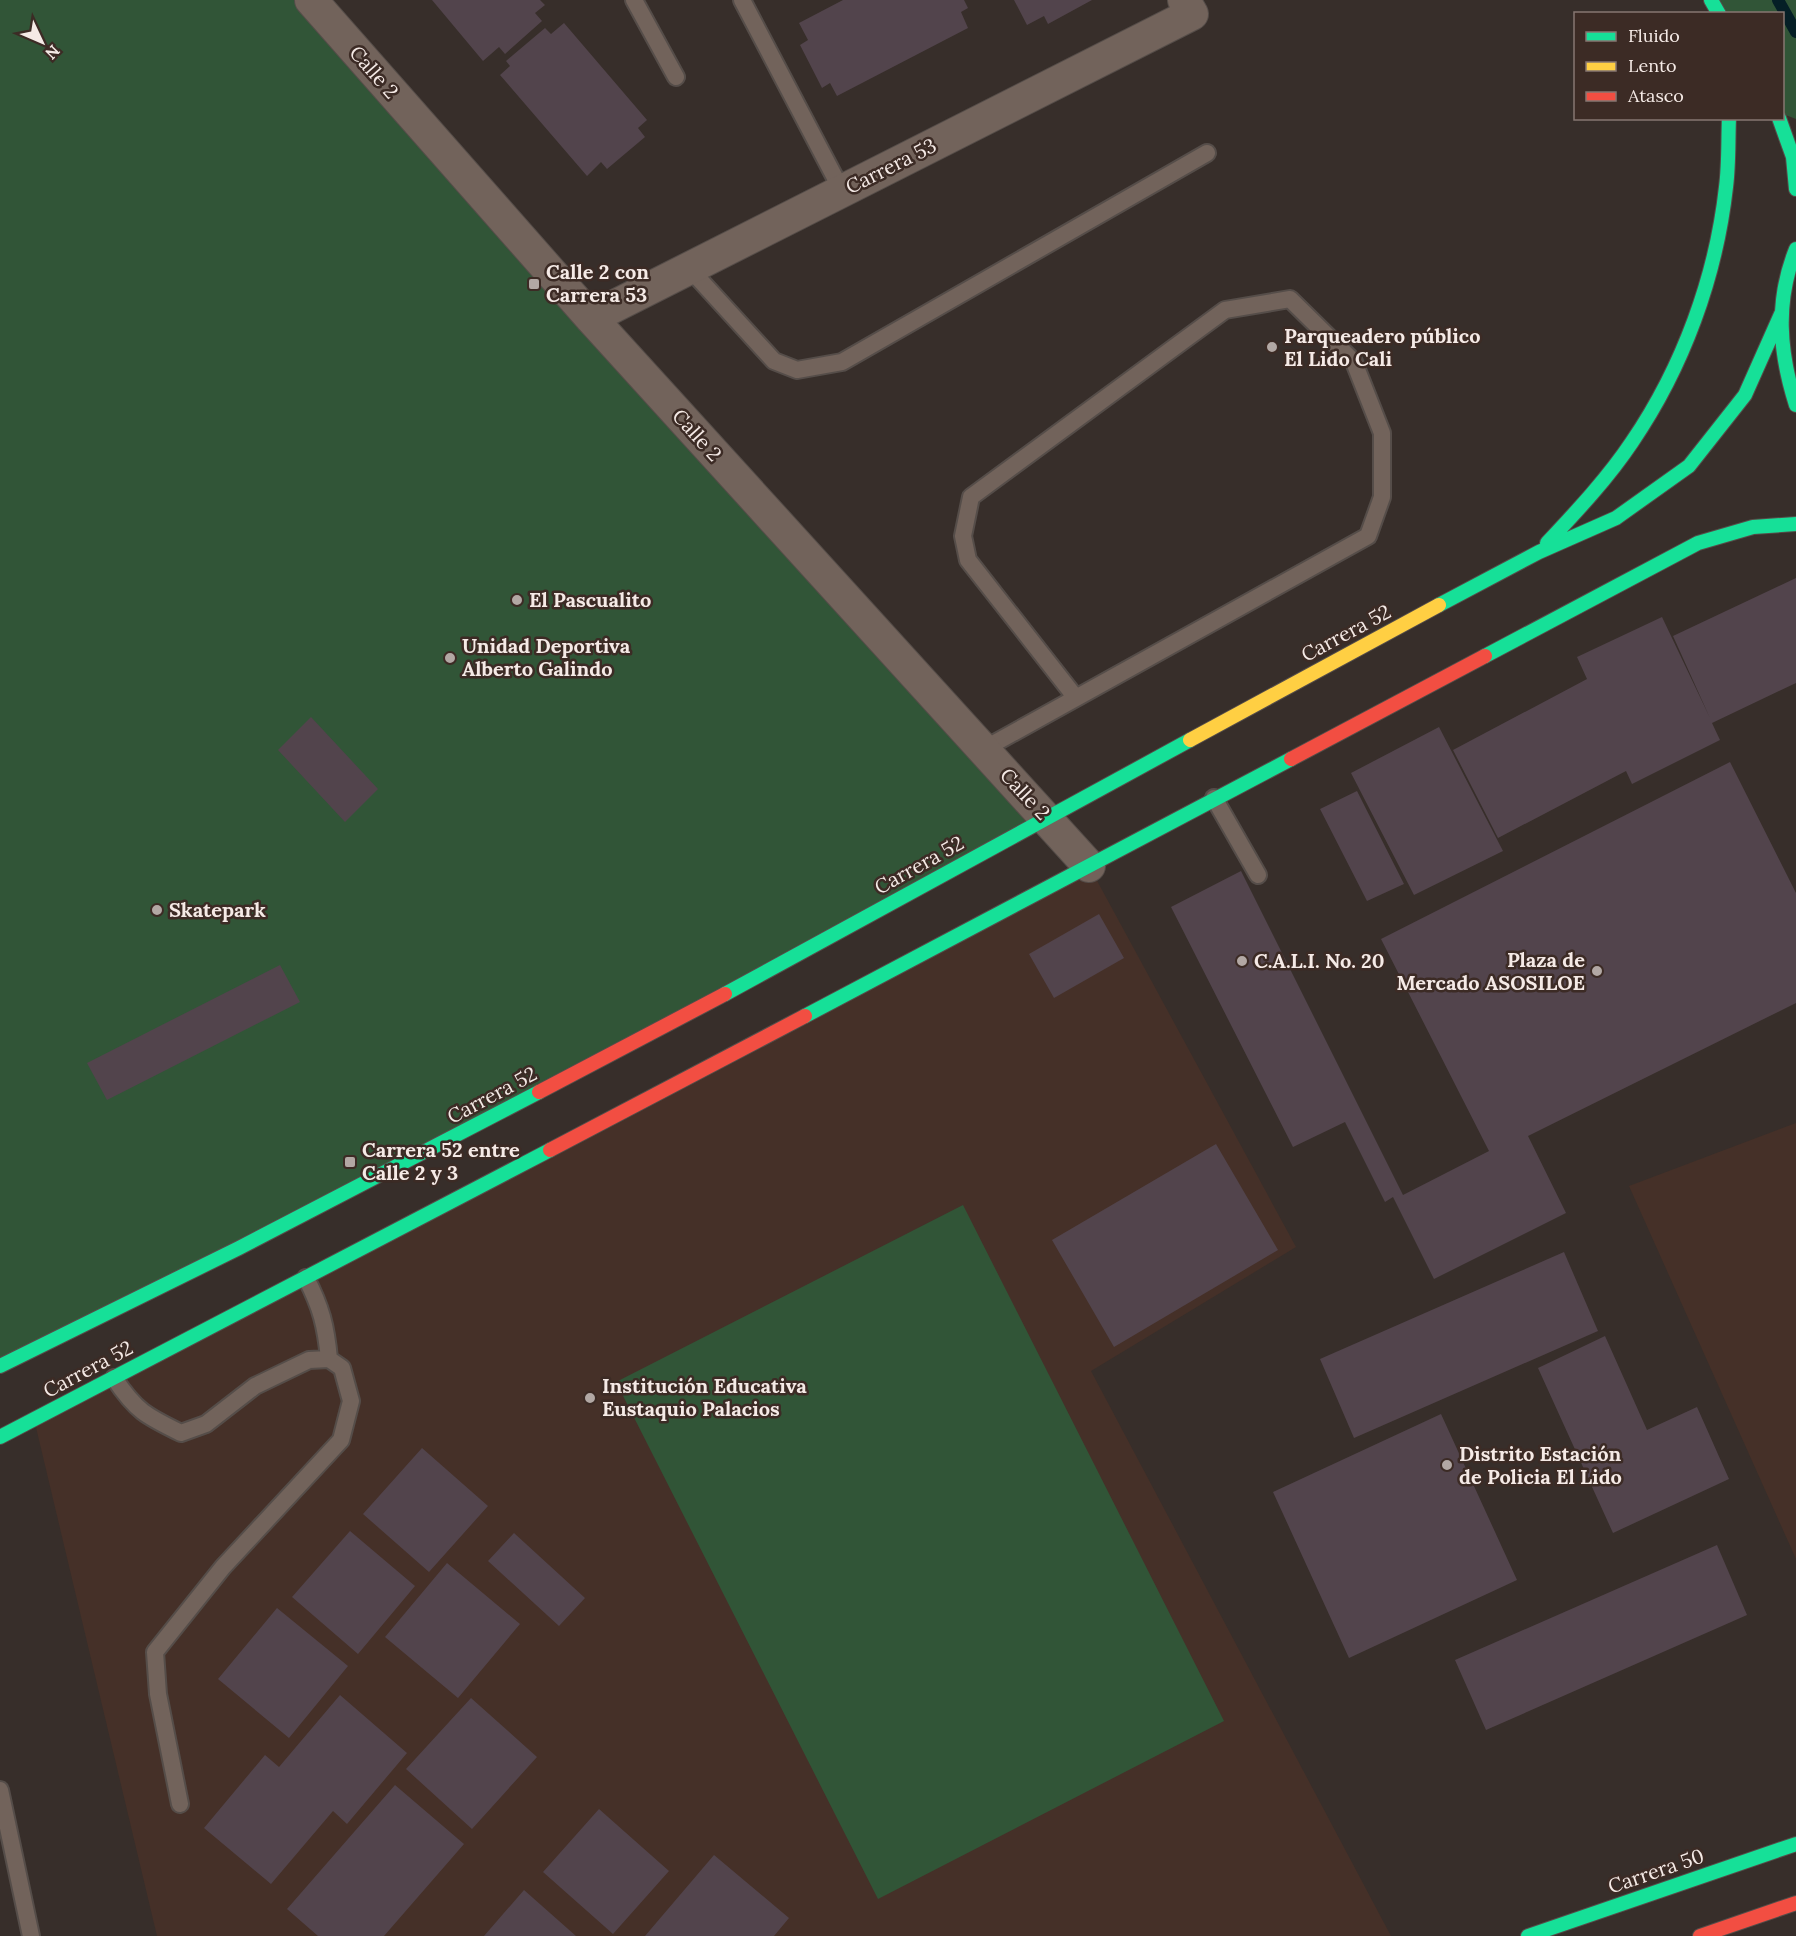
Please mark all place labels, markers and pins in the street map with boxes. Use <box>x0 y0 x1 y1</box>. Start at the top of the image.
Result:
place label: Calle 2 con Carrera 53 <box>546 259 649 307</box>
marker: Calle 2 con Carrera 53 <box>527 277 541 291</box>
place label: Parqueadero público El Lido Cali <box>1284 323 1480 371</box>
marker: Parqueadero público El Lido Cali <box>1265 340 1279 354</box>
place label: El Pascualito <box>529 587 651 612</box>
marker: El Pascualito <box>510 593 524 607</box>
place label: Unidad Deportiva Alberto Galindo <box>462 633 631 681</box>
marker: Unidad Deportiva Alberto Galindo <box>443 651 457 665</box>
place label: Skatepark <box>169 897 266 922</box>
marker: Skatepark <box>150 903 164 917</box>
place label: Plaza de Mercado ASOSILOE <box>1396 947 1585 995</box>
place label: C.A.L.I. No. 20 <box>1254 948 1385 973</box>
marker: C.A.L.I. No. 20 <box>1235 954 1249 968</box>
marker: Plaza de Mercado ASOSILOE <box>1590 964 1604 978</box>
place label: Carrera 52 entre Calle 2 y 3 <box>362 1137 520 1185</box>
marker: Carrera 52 entre Calle 2 y 3 <box>343 1155 357 1169</box>
place label: Institución Educativa Eustaquio Palacios <box>602 1373 807 1421</box>
marker: Institución Educativa Eustaquio Palacios <box>583 1391 597 1405</box>
place label: Distrito Estación de Policia El Lido <box>1459 1441 1622 1489</box>
marker: Distrito Estación de Policia El Lido <box>1440 1458 1454 1472</box>

